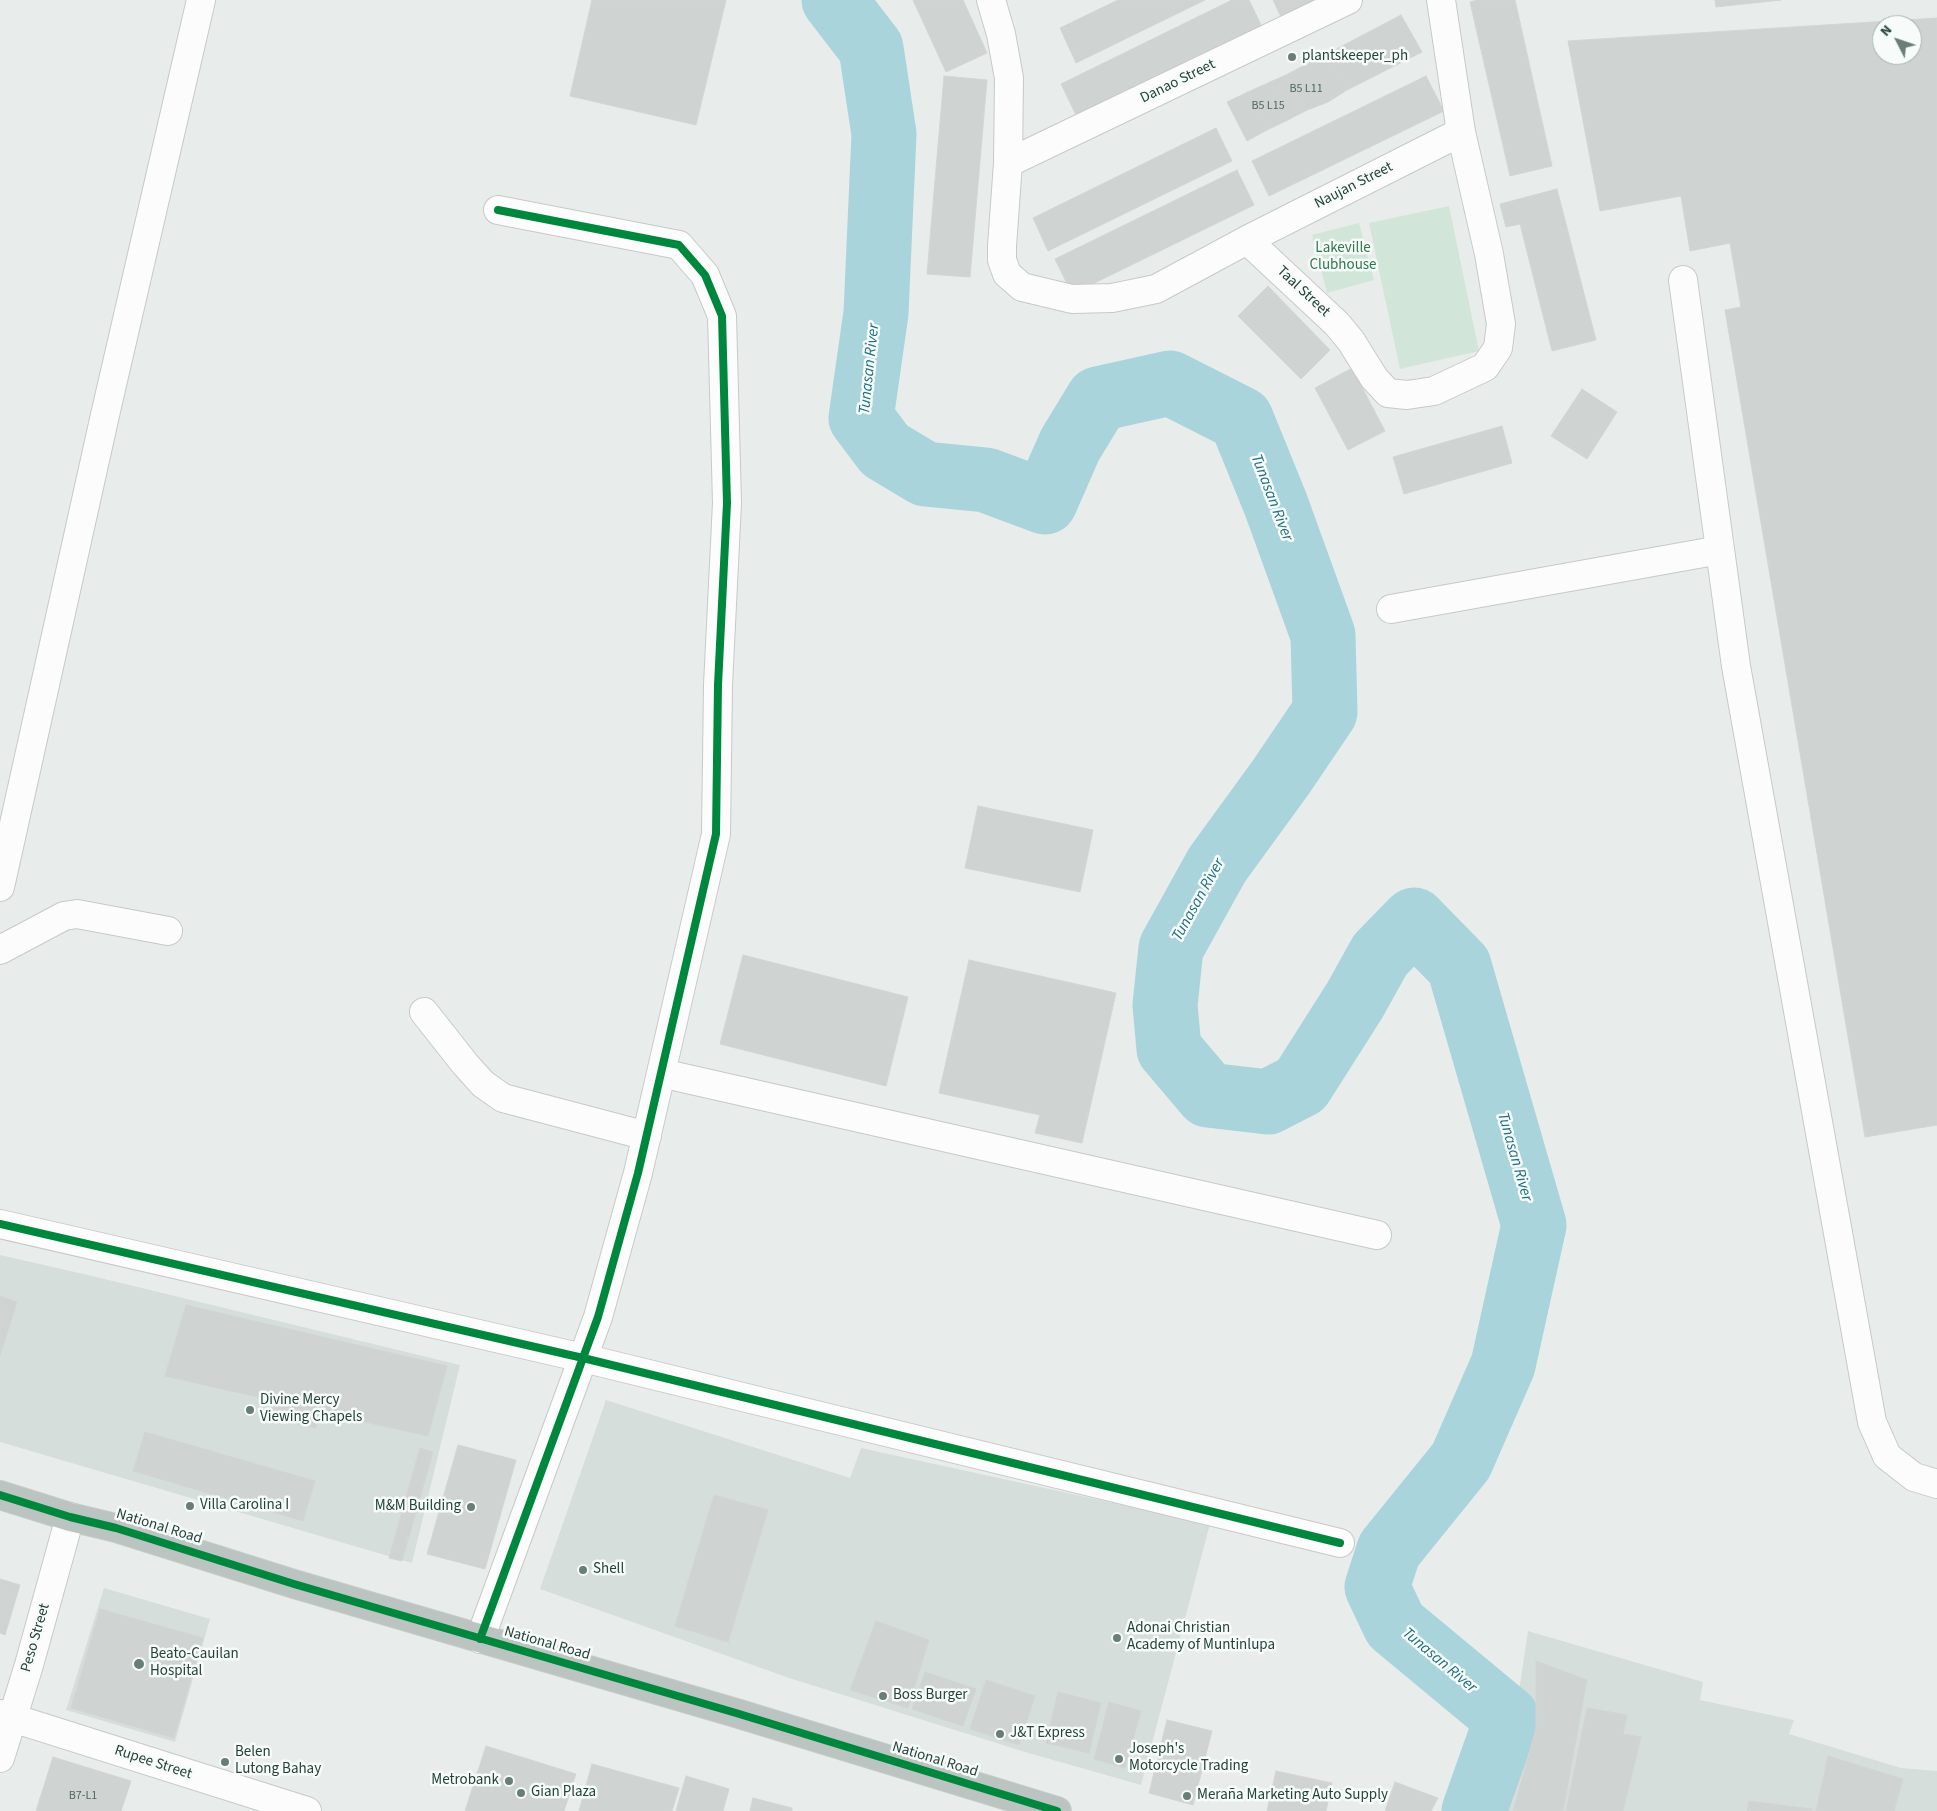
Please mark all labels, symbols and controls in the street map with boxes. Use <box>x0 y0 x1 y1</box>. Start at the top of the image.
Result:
north arrow <box>1872 15 1922 65</box>
text: N <box>1876 21 1897 41</box>
place label: plantskeeper_ph <box>1302 48 1408 66</box>
marker: plantskeeper_ph <box>1286 51 1298 63</box>
street label: Danao Street <box>1138 56 1218 108</box>
house number: B5 L11 <box>1289 82 1323 96</box>
house number: B5 L15 <box>1251 99 1285 113</box>
street label: Naujan Street <box>1312 159 1396 213</box>
park label: Lakeville Clubhouse <box>1309 240 1377 275</box>
street label: Taal Street <box>1273 263 1333 321</box>
water label: Tunasan River <box>856 323 884 415</box>
water label: Tunasan River <box>1246 452 1296 544</box>
water label: Tunasan River <box>1168 855 1230 945</box>
water label: Tunasan River <box>1492 1110 1536 1204</box>
place label: Divine Mercy Viewing Chapels <box>260 1392 362 1427</box>
marker: Divine Mercy Viewing Chapels <box>244 1404 256 1416</box>
place label: Villa Carolina I <box>200 1497 289 1515</box>
place label: M&M Building <box>375 1498 461 1516</box>
marker: Villa Carolina I <box>184 1500 196 1512</box>
marker: M&M Building <box>465 1501 477 1513</box>
street label: National Road <box>114 1505 204 1549</box>
place label: Shell <box>593 1561 624 1579</box>
marker: Shell <box>577 1564 589 1576</box>
street label: Peso Street <box>18 1602 54 1674</box>
place label: Adonai Christian Academy of Muntinlupa <box>1127 1620 1275 1655</box>
street label: National Road <box>502 1623 592 1665</box>
water label: Tunasan River <box>1398 1624 1480 1698</box>
marker: Adonai Christian Academy of Muntinlupa <box>1111 1632 1123 1644</box>
place label: Beato-Cauilan Hospital <box>150 1646 239 1681</box>
marker: Beato-Cauilan Hospital <box>132 1657 146 1671</box>
place label: Boss Burger <box>893 1687 968 1705</box>
marker: Boss Burger <box>877 1690 889 1702</box>
place label: J&T Express <box>1010 1725 1085 1743</box>
marker: J&T Express <box>994 1728 1006 1740</box>
street label: National Road <box>890 1738 980 1782</box>
place label: Joseph's Motorcycle Trading <box>1129 1741 1248 1776</box>
street label: Rupee Street <box>112 1742 194 1784</box>
place label: Belen Lutong Bahay <box>235 1744 321 1779</box>
marker: Joseph's Motorcycle Trading <box>1113 1753 1125 1765</box>
marker: Belen Lutong Bahay <box>219 1756 231 1768</box>
place label: Metrobank <box>431 1772 499 1790</box>
marker: Metrobank <box>503 1775 515 1787</box>
place label: Gian Plaza <box>531 1784 596 1802</box>
marker: Gian Plaza <box>515 1787 527 1799</box>
place label: Meraña Marketing Auto Supply <box>1197 1787 1388 1805</box>
house number: B7-L1 <box>69 1789 97 1803</box>
marker: Meraña Marketing Auto Supply <box>1181 1790 1193 1802</box>

